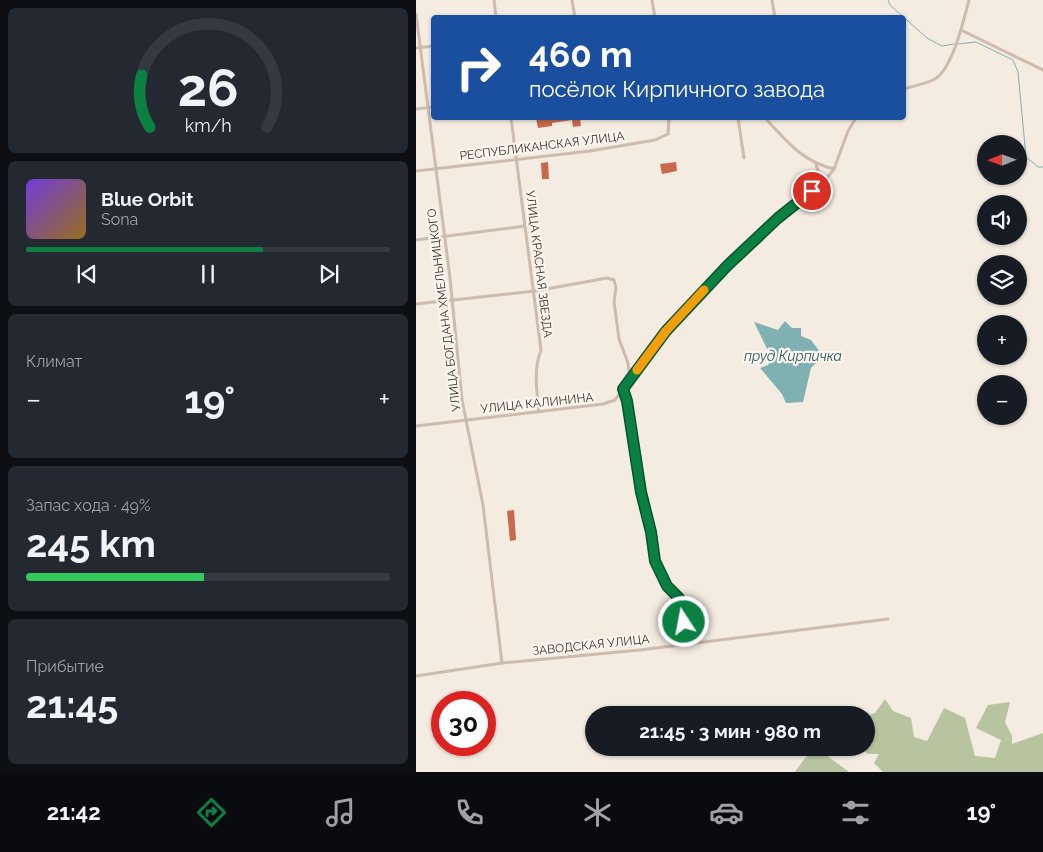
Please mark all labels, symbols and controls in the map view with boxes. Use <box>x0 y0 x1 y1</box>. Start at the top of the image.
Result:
text: 460 m <box>529 34 633 75</box>
icon: right <box>446 35 511 100</box>
text: 26 <box>178 57 238 118</box>
text: посёлок Кирпичного завода <box>529 76 825 102</box>
text: km/h <box>184 115 232 136</box>
street label: РЕСПУБЛИКАНСКАЯ УЛИЦА <box>459 129 625 163</box>
north arrow <box>977 135 1027 185</box>
map controls <box>977 135 1027 425</box>
pin <box>791 170 833 212</box>
icon: arrive <box>798 177 826 205</box>
text: Blue Orbit <box>101 188 193 210</box>
street label: УЛИЦА КРАСНАЯ ЗВЕЗДА <box>523 190 555 338</box>
button: sound <box>977 195 1027 245</box>
street label: УЛИЦА БОГДАНА ХМЕЛЬНИЦКОГО <box>425 208 463 412</box>
text: Sona <box>101 210 138 229</box>
button: layers <box>977 255 1027 305</box>
icon: previous <box>73 260 101 288</box>
icon: pause <box>194 260 222 288</box>
icon: next <box>315 260 343 288</box>
button: + <box>977 315 1027 365</box>
water label: пруд Кирпичка <box>744 348 842 364</box>
text: Климат <box>26 352 82 371</box>
button: − <box>977 375 1027 425</box>
text: 19° <box>184 377 235 422</box>
text: − <box>26 383 41 416</box>
text: + <box>378 383 390 416</box>
street label: УЛИЦА КАЛИНИНА <box>480 390 594 416</box>
text: Запас хода · 49% <box>26 496 150 515</box>
text: 245 km <box>26 521 156 566</box>
position arrow <box>657 595 709 647</box>
street label: ЗАВОДСКАЯ УЛИЦА <box>532 632 650 658</box>
text: Прибытие <box>26 657 104 676</box>
text: 21:45 <box>26 682 118 727</box>
speed limit sign: 30 <box>431 691 496 756</box>
text: 21:45 · 3 мин · 980 m <box>639 720 821 742</box>
icon: directions <box>194 795 229 830</box>
icon: music <box>323 795 358 830</box>
icon: phone <box>452 795 487 830</box>
icon: climate <box>580 795 615 830</box>
icon: car <box>709 795 744 830</box>
icon: filters <box>838 795 873 830</box>
text: 21:42 <box>47 799 101 825</box>
text: 19° <box>967 799 996 825</box>

